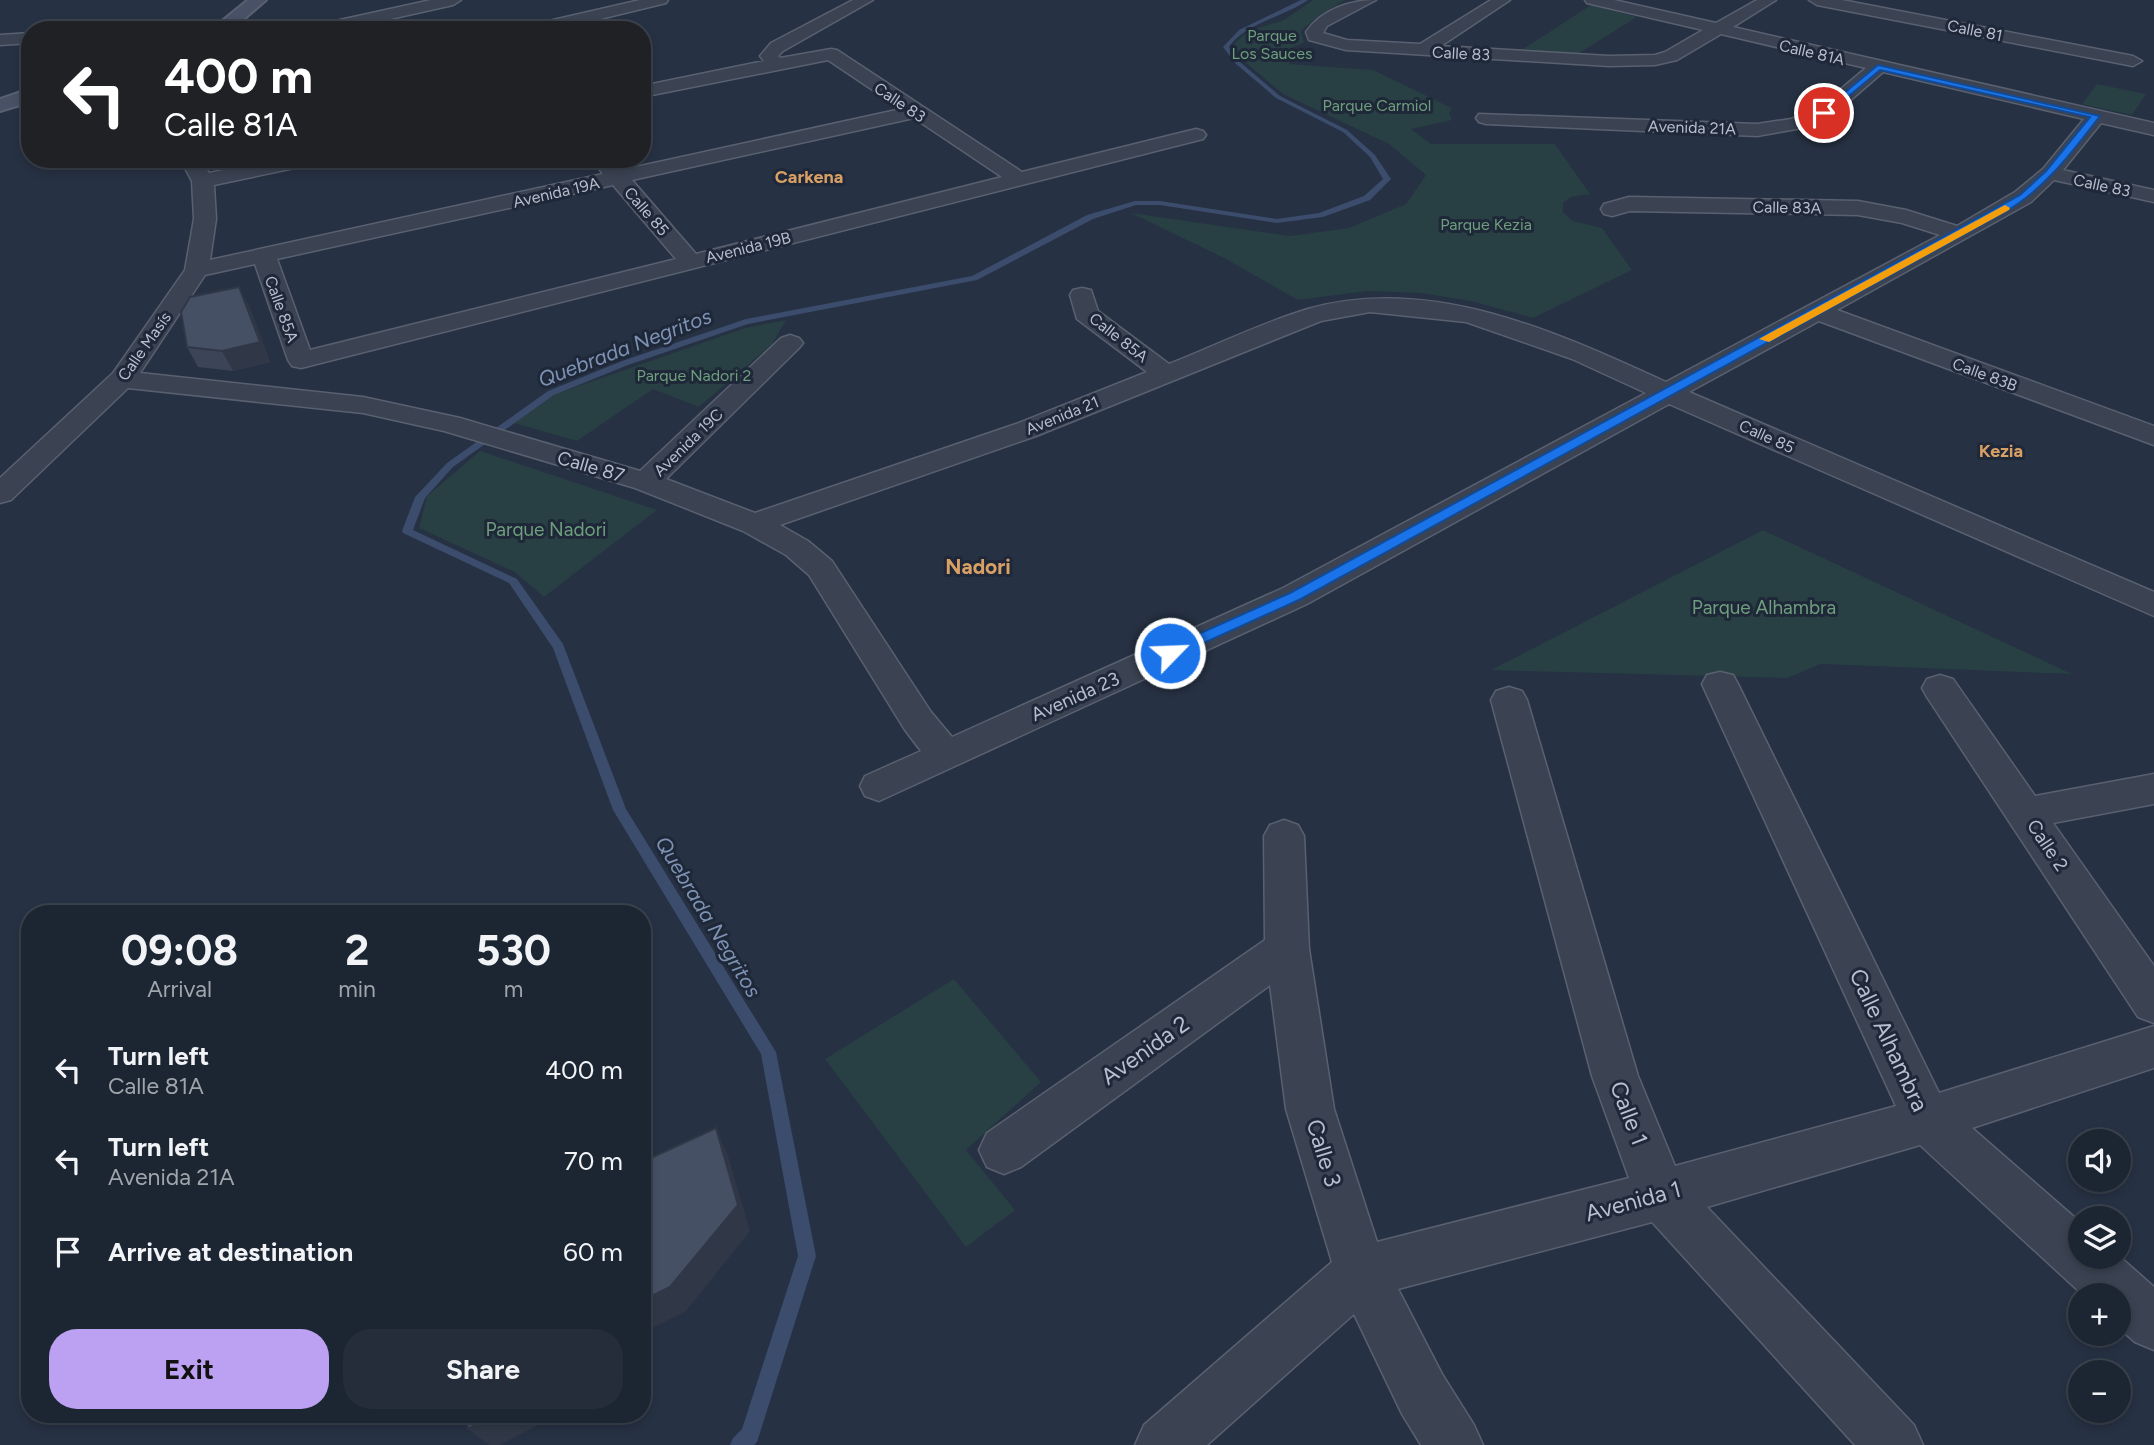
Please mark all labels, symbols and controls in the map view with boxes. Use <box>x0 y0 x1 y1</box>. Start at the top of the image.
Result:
street label: Calle 81 <box>1946 16 2004 45</box>
park label: Parque Los Sauces <box>1232 26 1312 63</box>
street label: Calle 81A <box>1777 36 1847 69</box>
street label: Calle 83 <box>1432 42 1490 65</box>
text: 400 m <box>164 46 313 105</box>
icon: left <box>49 49 140 140</box>
street label: Calle 83 <box>870 78 929 126</box>
pin <box>1794 83 1854 143</box>
icon: arrive <box>1805 94 1843 132</box>
park label: Parque Carmiol <box>1323 96 1431 115</box>
text: Calle 81A <box>164 106 297 144</box>
street label: Avenida 21A <box>1648 116 1736 139</box>
district label: Carkena <box>775 166 843 188</box>
street label: Calle 83 <box>2072 170 2132 201</box>
street label: Avenida 19A <box>511 173 601 212</box>
street label: Calle 85 <box>620 183 673 240</box>
street label: Calle 83A <box>1752 197 1822 218</box>
park label: Parque Kezia <box>1440 215 1532 234</box>
street label: Avenida 19B <box>704 228 793 267</box>
street label: Calle 85A <box>261 273 302 345</box>
water label: Quebrada Negritos <box>535 303 715 392</box>
street label: Calle Masís <box>114 308 175 384</box>
street label: Calle 85A <box>1086 309 1152 366</box>
street label: Calle 83B <box>1950 354 2020 395</box>
park label: Parque Nadori 2 <box>637 366 751 385</box>
street label: Avenida 21 <box>1023 392 1102 439</box>
street label: Avenida 19C <box>650 405 727 480</box>
street label: Calle 85 <box>1736 416 1797 457</box>
district label: Kezia <box>1979 440 2023 462</box>
street label: Calle 87 <box>555 446 627 487</box>
park label: Parque Nadori <box>486 518 606 541</box>
district label: Nadori <box>945 554 1011 579</box>
park label: Parque Alhambra <box>1692 596 1836 619</box>
position arrow <box>1133 616 1207 690</box>
street label: Avenida 23 <box>1028 667 1123 726</box>
street label: Calle 2 <box>2022 815 2073 876</box>
water label: Quebrada Negritos <box>650 832 766 1002</box>
text: 09:08 <box>121 925 238 976</box>
text: 2 <box>345 925 369 976</box>
text: 530 <box>476 925 551 976</box>
street label: Calle Alhambra <box>1844 964 1934 1116</box>
text: Arrival <box>147 975 212 1003</box>
text: min <box>338 975 376 1003</box>
text: m <box>504 975 523 1003</box>
street label: Avenida 2 <box>1095 1009 1195 1091</box>
text: Turn left <box>108 1040 209 1072</box>
icon: left <box>49 1051 87 1089</box>
text: 400 m <box>545 1054 623 1086</box>
text: Calle 81A <box>108 1072 204 1100</box>
street label: Calle 1 <box>1604 1077 1654 1149</box>
street label: Calle 3 <box>1300 1116 1348 1190</box>
map controls <box>2068 1129 2131 1423</box>
button: sound <box>2068 1129 2131 1192</box>
text: Turn left <box>108 1131 209 1163</box>
icon: left <box>49 1142 87 1180</box>
text: 70 m <box>564 1145 623 1177</box>
text: Avenida 21A <box>108 1163 235 1191</box>
street label: Avenida 1 <box>1582 1175 1684 1227</box>
button: layers <box>2068 1206 2131 1269</box>
icon: arrive <box>49 1233 87 1271</box>
text: Arrive at destination <box>108 1236 353 1268</box>
text: 60 m <box>563 1236 623 1268</box>
button: + <box>2068 1283 2131 1346</box>
button: Exit <box>49 1329 329 1409</box>
button: Share <box>343 1329 623 1409</box>
button: − <box>2068 1360 2131 1423</box>

